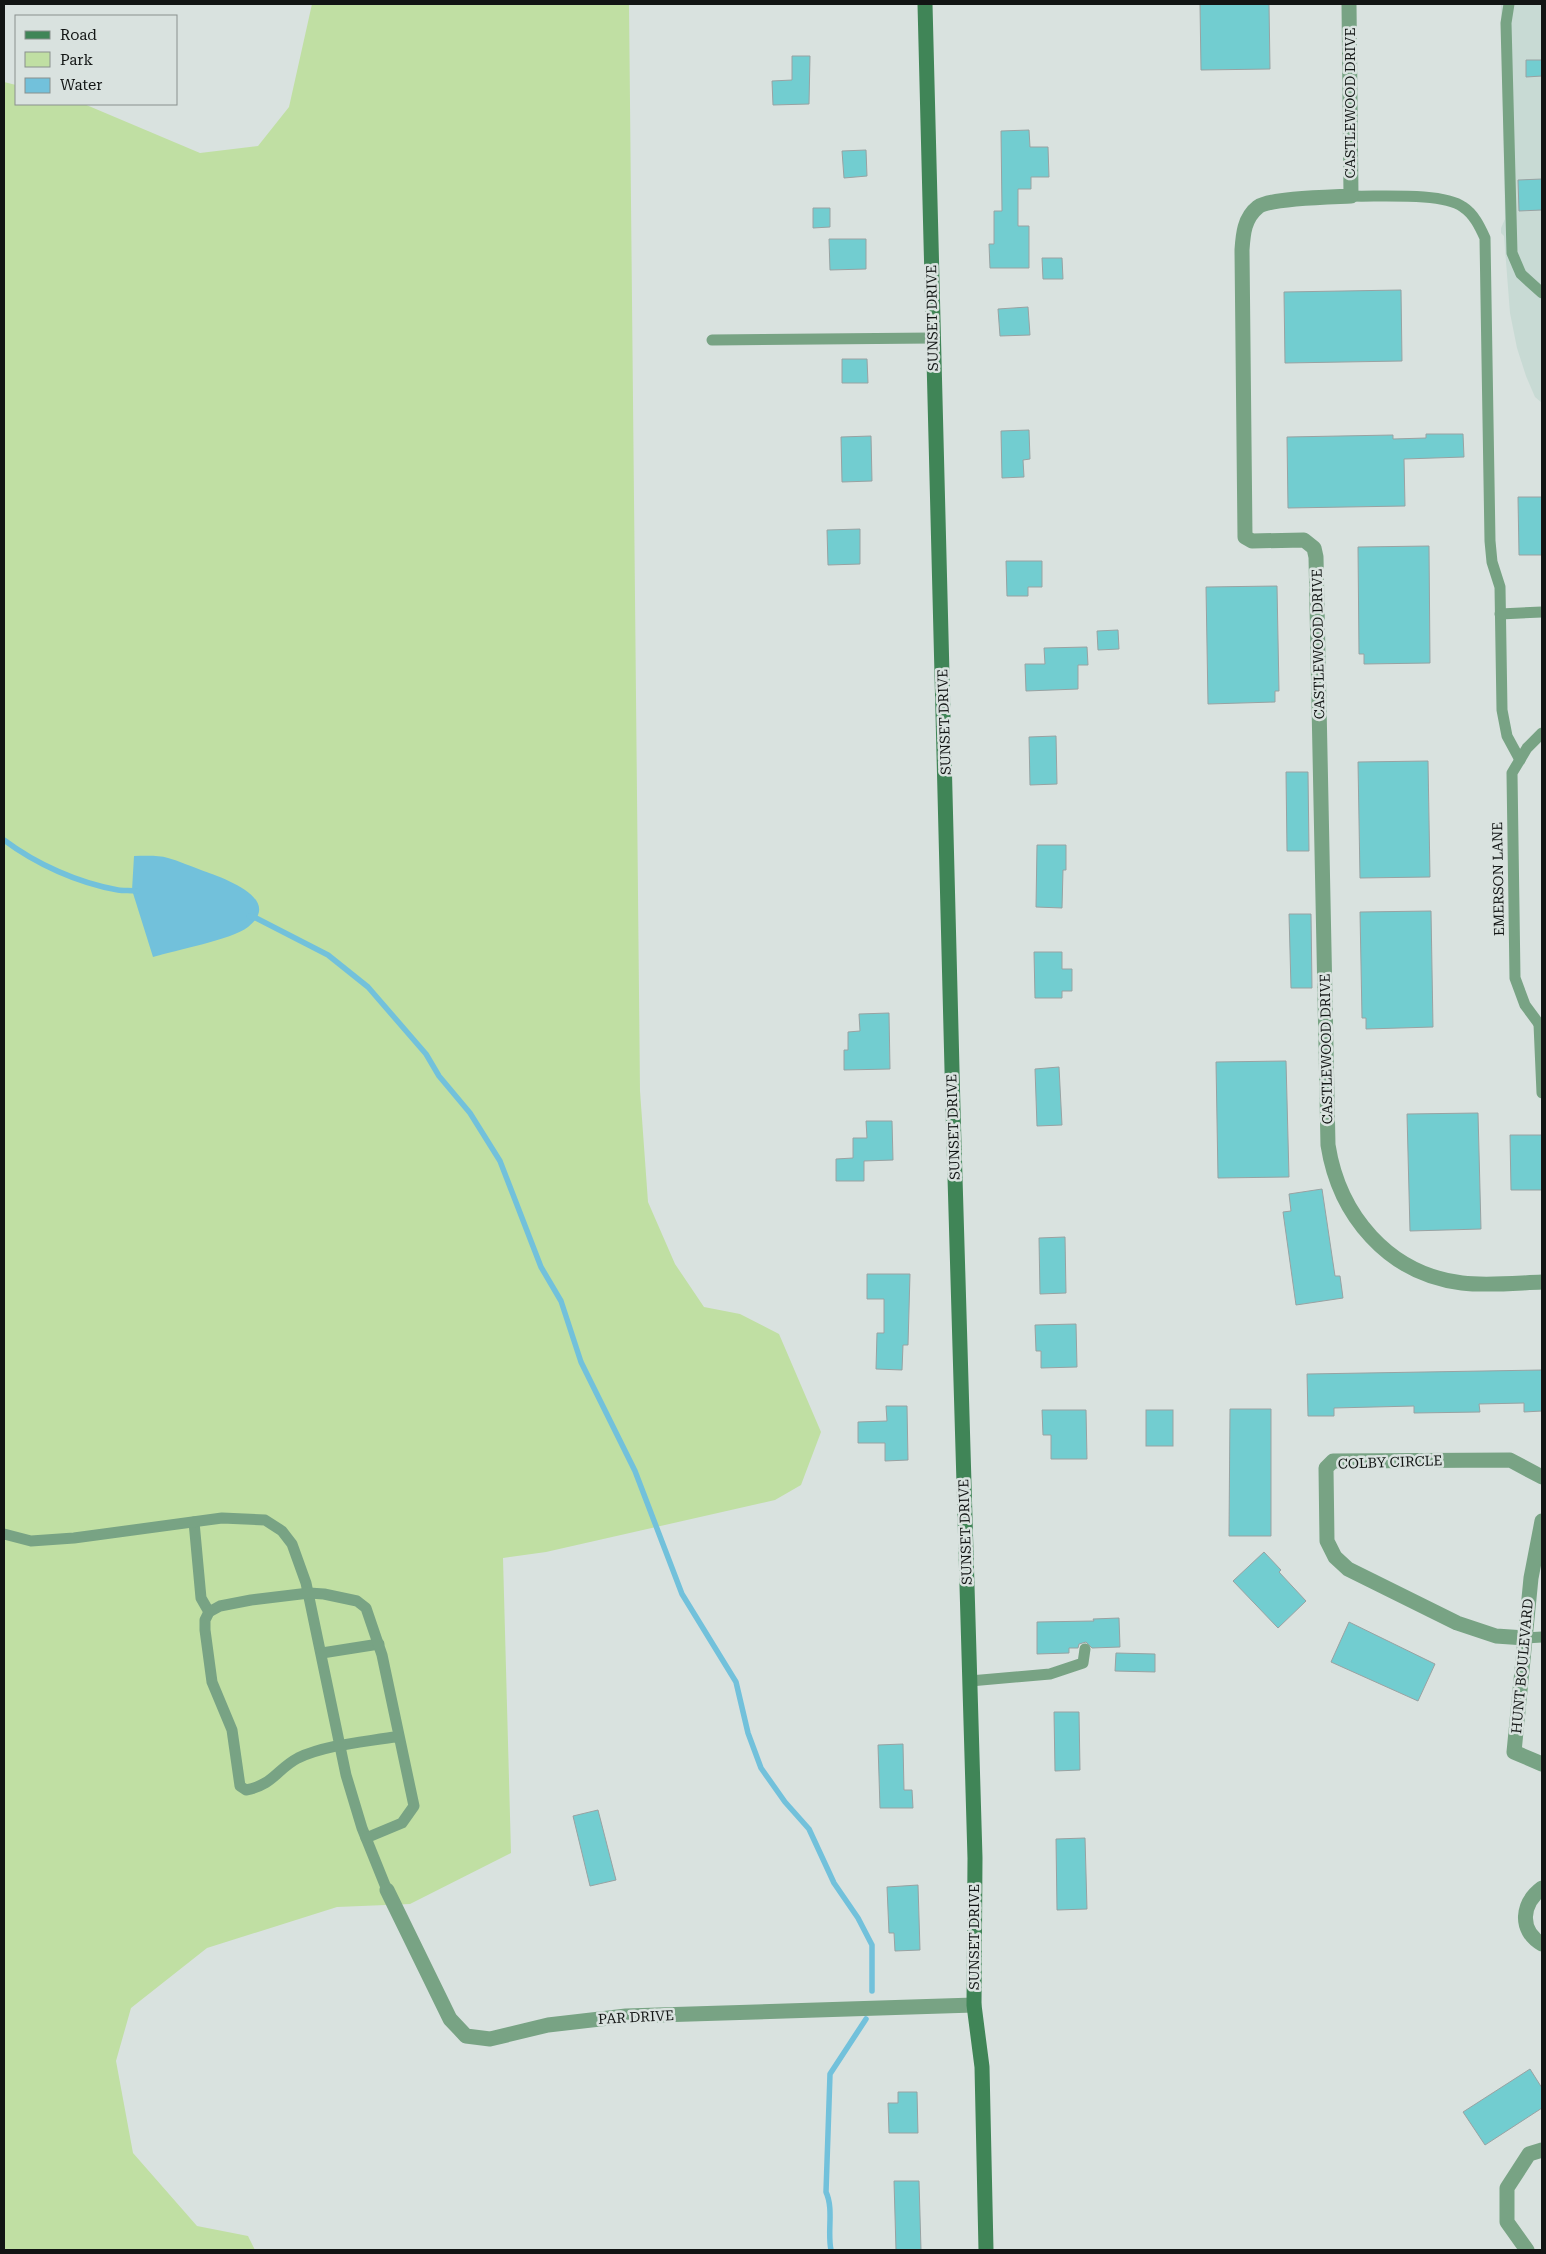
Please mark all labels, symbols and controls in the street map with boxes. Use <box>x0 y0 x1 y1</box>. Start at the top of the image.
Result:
legend <box>15 15 178 105</box>
text: Road <box>60 26 97 44</box>
street label: CASTLEWOOD DRIVE <box>1342 28 1358 178</box>
text: Park <box>60 51 94 69</box>
text: Water <box>60 76 102 94</box>
street label: SUNSET DRIVE <box>923 265 941 371</box>
street label: CASTLEWOOD DRIVE <box>1309 568 1327 720</box>
street label: SUNSET DRIVE <box>934 669 954 775</box>
street label: EMERSON LANE <box>1489 822 1507 936</box>
street label: CASTLEWOOD DRIVE <box>1317 973 1335 1125</box>
street label: SUNSET DRIVE <box>943 1074 963 1180</box>
street label: COLBY CIRCLE <box>1337 1452 1443 1472</box>
street label: SUNSET DRIVE <box>955 1479 975 1585</box>
street label: HUNT BOULEVARD <box>1508 1598 1536 1734</box>
street label: SUNSET DRIVE <box>966 1884 982 1990</box>
street label: PAR DRIVE <box>598 2007 674 2027</box>

